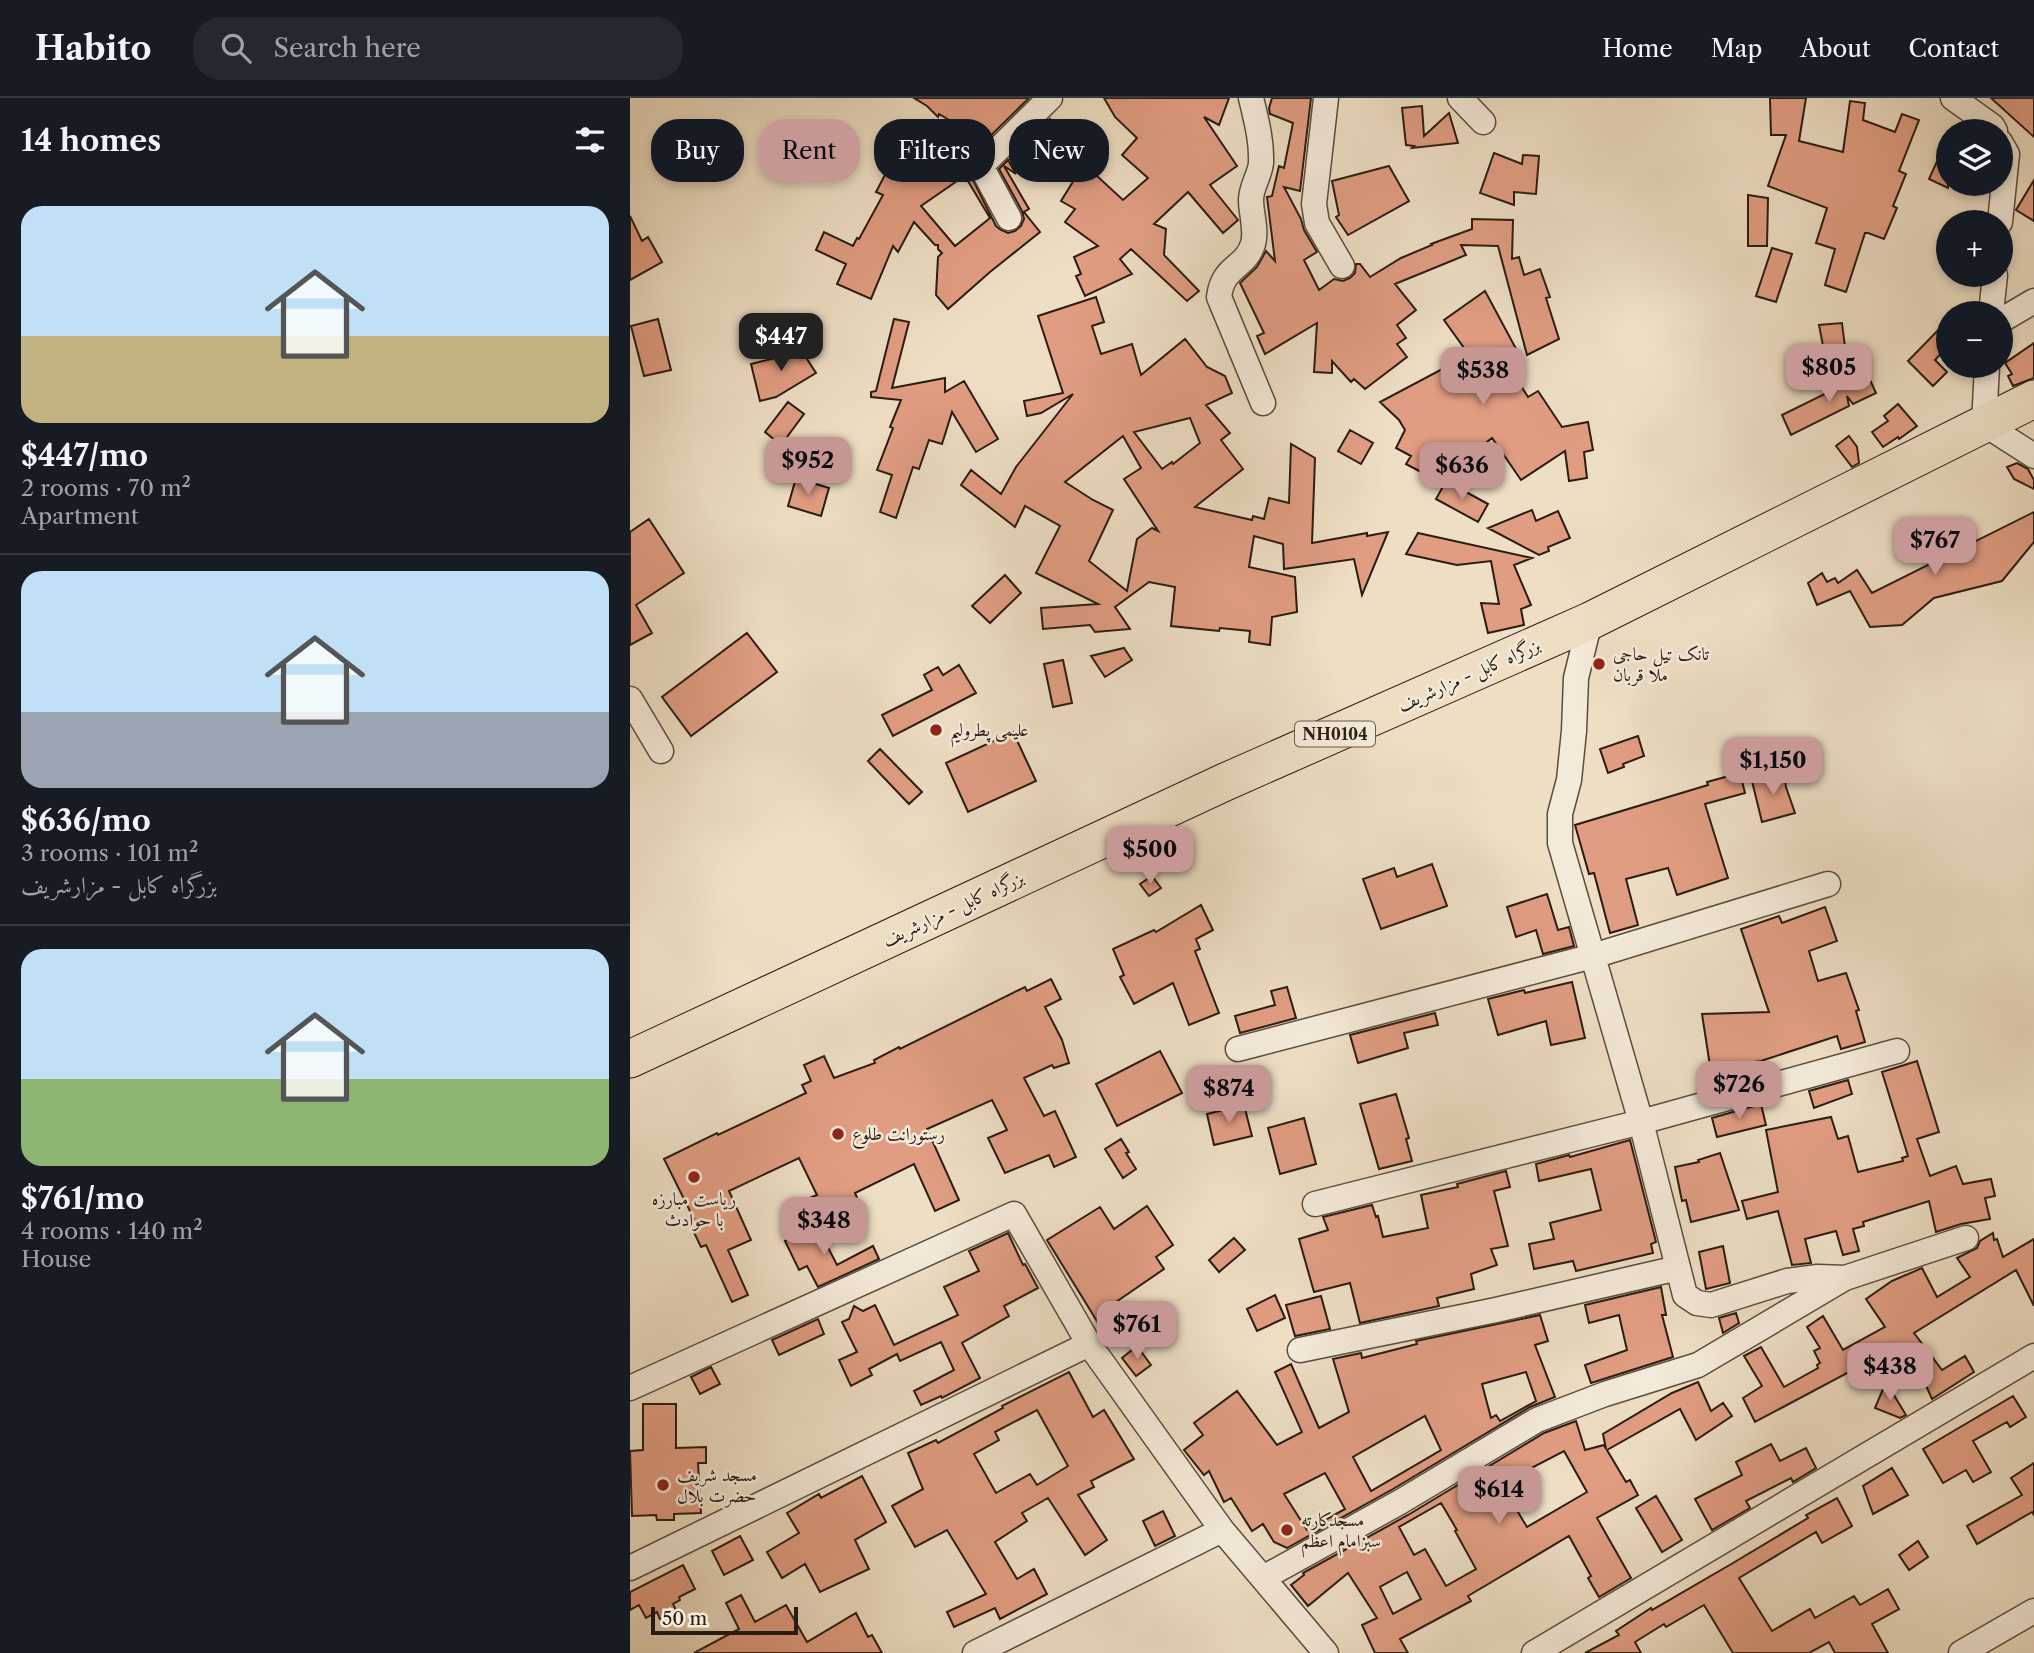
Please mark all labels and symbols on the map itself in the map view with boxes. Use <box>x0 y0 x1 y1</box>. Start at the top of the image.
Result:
pin: $447 <box>740 314 822 373</box>
pin: $805 <box>1788 344 1870 404</box>
pin: $538 <box>1442 348 1524 407</box>
pin: $952 <box>767 438 849 497</box>
pin: $636 <box>1421 442 1503 502</box>
pin: $767 <box>1894 518 1976 577</box>
street label: بزرگراه کابل - مزارشریف <box>1394 633 1544 718</box>
place label: تانک تیل حاجی ملا قربان <box>1613 643 1710 687</box>
marker: تانک تیل حاجی ملا قربان <box>1591 656 1607 672</box>
place label: علیمی پطرولیم <box>950 719 1029 748</box>
marker: علیمی پطرولیم <box>928 722 944 738</box>
road number: NH0104 <box>1295 722 1375 747</box>
pin: $1,150 <box>1716 738 1830 797</box>
pin: $500 <box>1109 826 1191 886</box>
street label: بزرگراه کابل - مزارشریف <box>878 866 1028 953</box>
pin: $726 <box>1698 1062 1780 1121</box>
pin: $874 <box>1188 1066 1270 1125</box>
place label: رستورانت طلوع <box>852 1123 945 1149</box>
marker: رستورانت طلوع <box>830 1126 846 1142</box>
marker: ریاست مبارزه با حوادث <box>686 1169 702 1185</box>
place label: ریاست مبارزه با حوادث <box>652 1188 736 1231</box>
pin: $348 <box>783 1198 865 1257</box>
pin: $761 <box>1096 1302 1178 1361</box>
pin: $438 <box>1849 1344 1931 1403</box>
place label: مسجد شریف حضرت بلال <box>677 1464 757 1508</box>
pin: $614 <box>1458 1466 1540 1526</box>
marker: مسجد شریف حضرت بلال <box>655 1477 671 1493</box>
place label: مسجدکارته سبزامام اعظم <box>1301 1509 1381 1558</box>
marker: مسجدکارته سبزامام اعظم <box>1279 1522 1295 1538</box>
scale bar <box>651 1604 798 1636</box>

